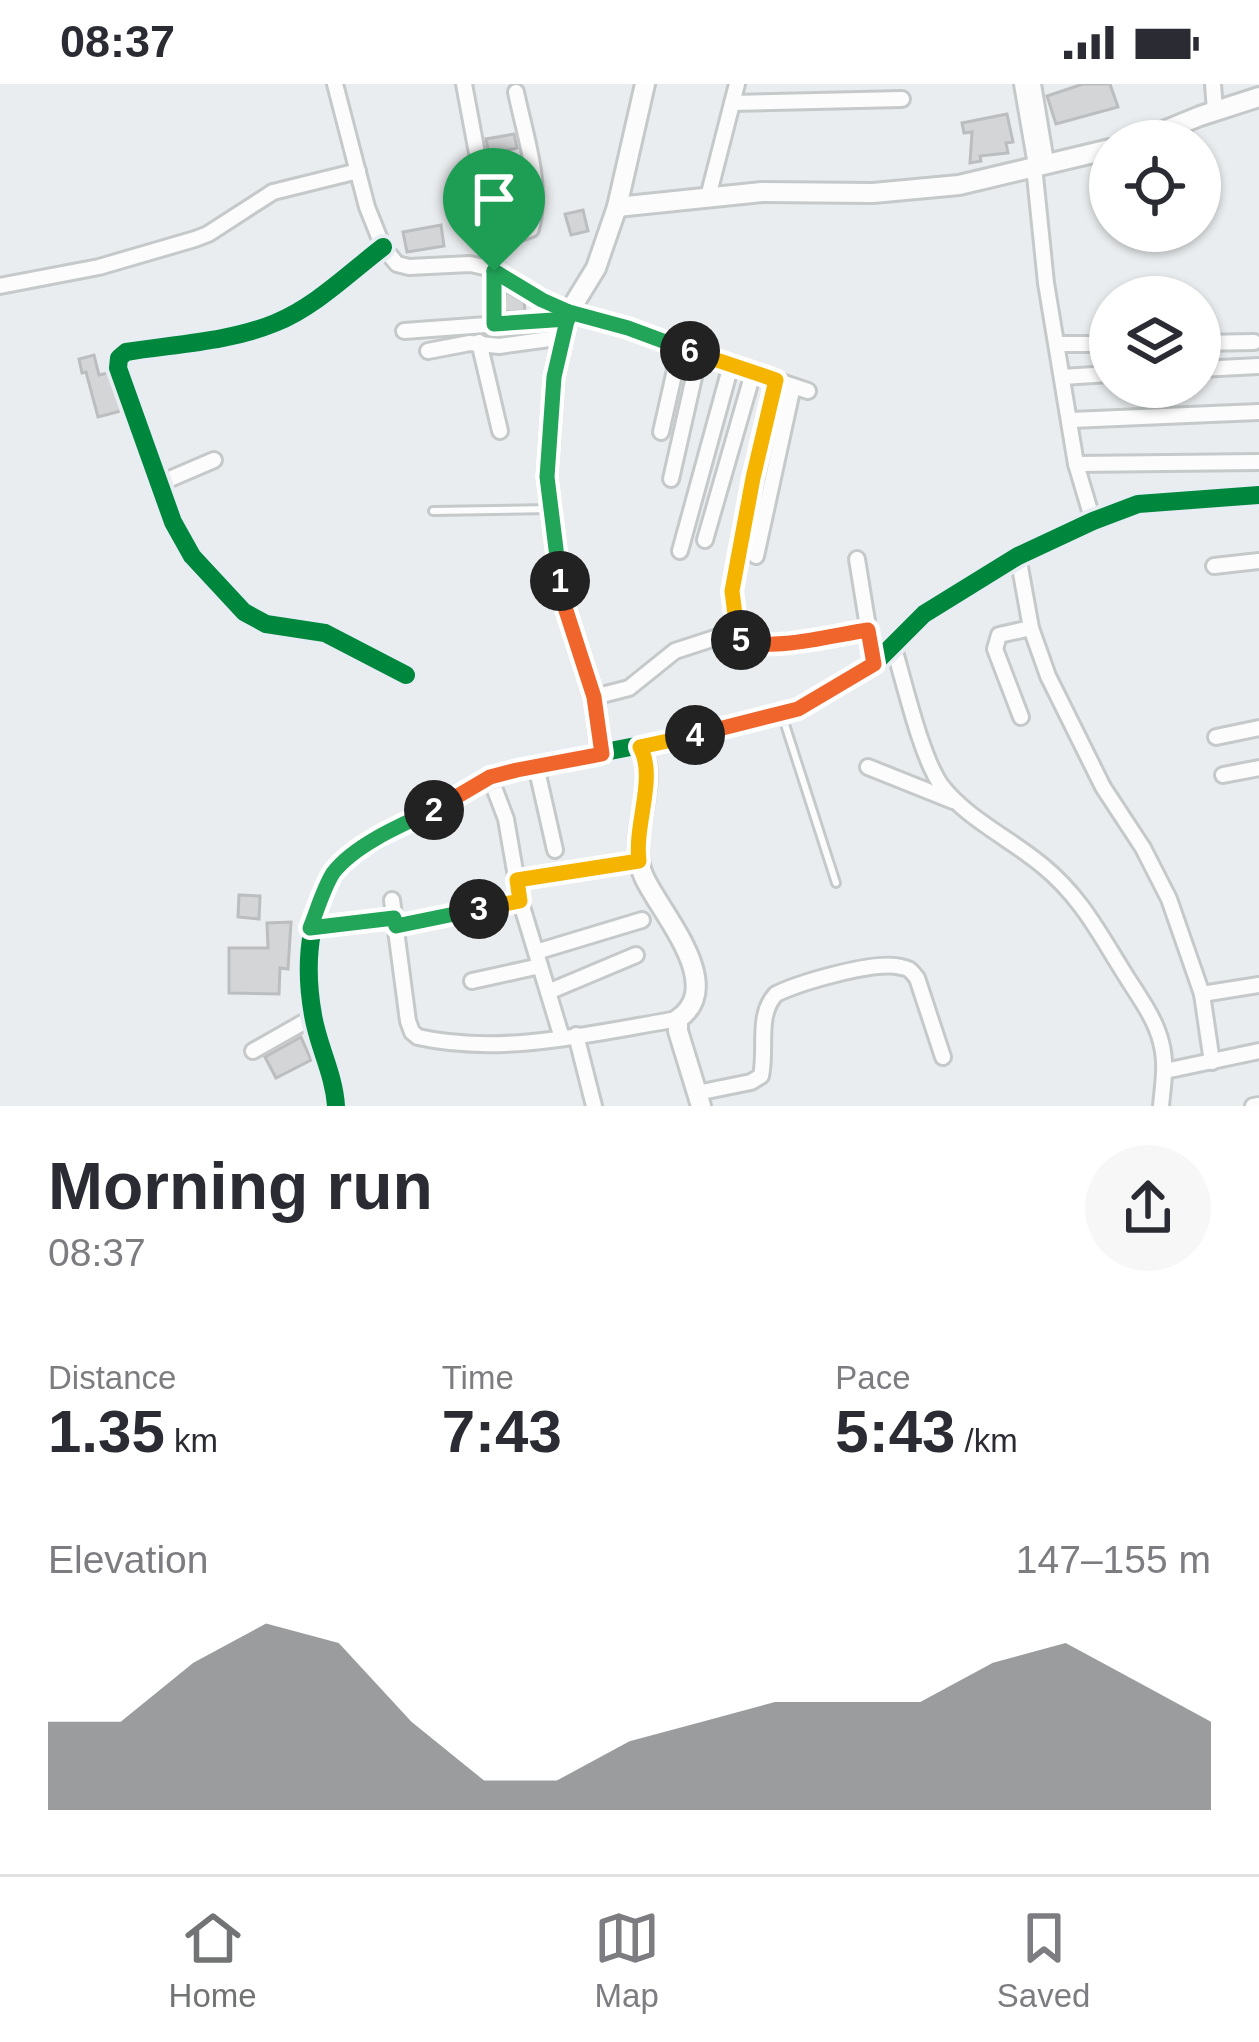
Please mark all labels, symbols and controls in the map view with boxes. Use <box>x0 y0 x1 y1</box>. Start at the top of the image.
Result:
text: 08:37 <box>60 16 175 67</box>
map controls <box>1089 120 1221 408</box>
button: locate <box>1089 120 1221 252</box>
pin <box>443 148 545 271</box>
icon: arrive <box>461 166 527 232</box>
button: layers <box>1089 276 1221 408</box>
pin: 6 <box>660 321 720 381</box>
text: 6 <box>681 332 699 369</box>
pin: 1 <box>530 551 590 611</box>
text: 1 <box>551 562 569 599</box>
pin: 5 <box>711 610 771 670</box>
text: 5 <box>732 621 750 658</box>
pin: 4 <box>665 705 725 765</box>
text: 4 <box>686 716 704 753</box>
pin: 2 <box>404 780 464 840</box>
text: 2 <box>425 791 443 828</box>
pin: 3 <box>449 879 509 939</box>
text: 3 <box>470 890 488 927</box>
button: share <box>1085 1145 1211 1271</box>
text: Morning run <box>48 1149 433 1223</box>
text: 08:37 <box>48 1231 146 1274</box>
text: Distance <box>48 1359 176 1396</box>
text: Time <box>442 1359 514 1396</box>
text: Pace <box>835 1359 911 1396</box>
text: 1.35 <box>48 1398 165 1465</box>
text: 7:43 <box>442 1398 562 1465</box>
text: 5:43 <box>835 1398 955 1465</box>
text: km <box>165 1422 218 1459</box>
text: /km <box>955 1422 1018 1459</box>
text: Elevation <box>48 1538 208 1581</box>
text: 147–155 m <box>1016 1538 1211 1581</box>
tab: Home <box>169 1905 257 2015</box>
tab: Map <box>594 1905 660 2015</box>
tab: Saved <box>997 1905 1090 2015</box>

